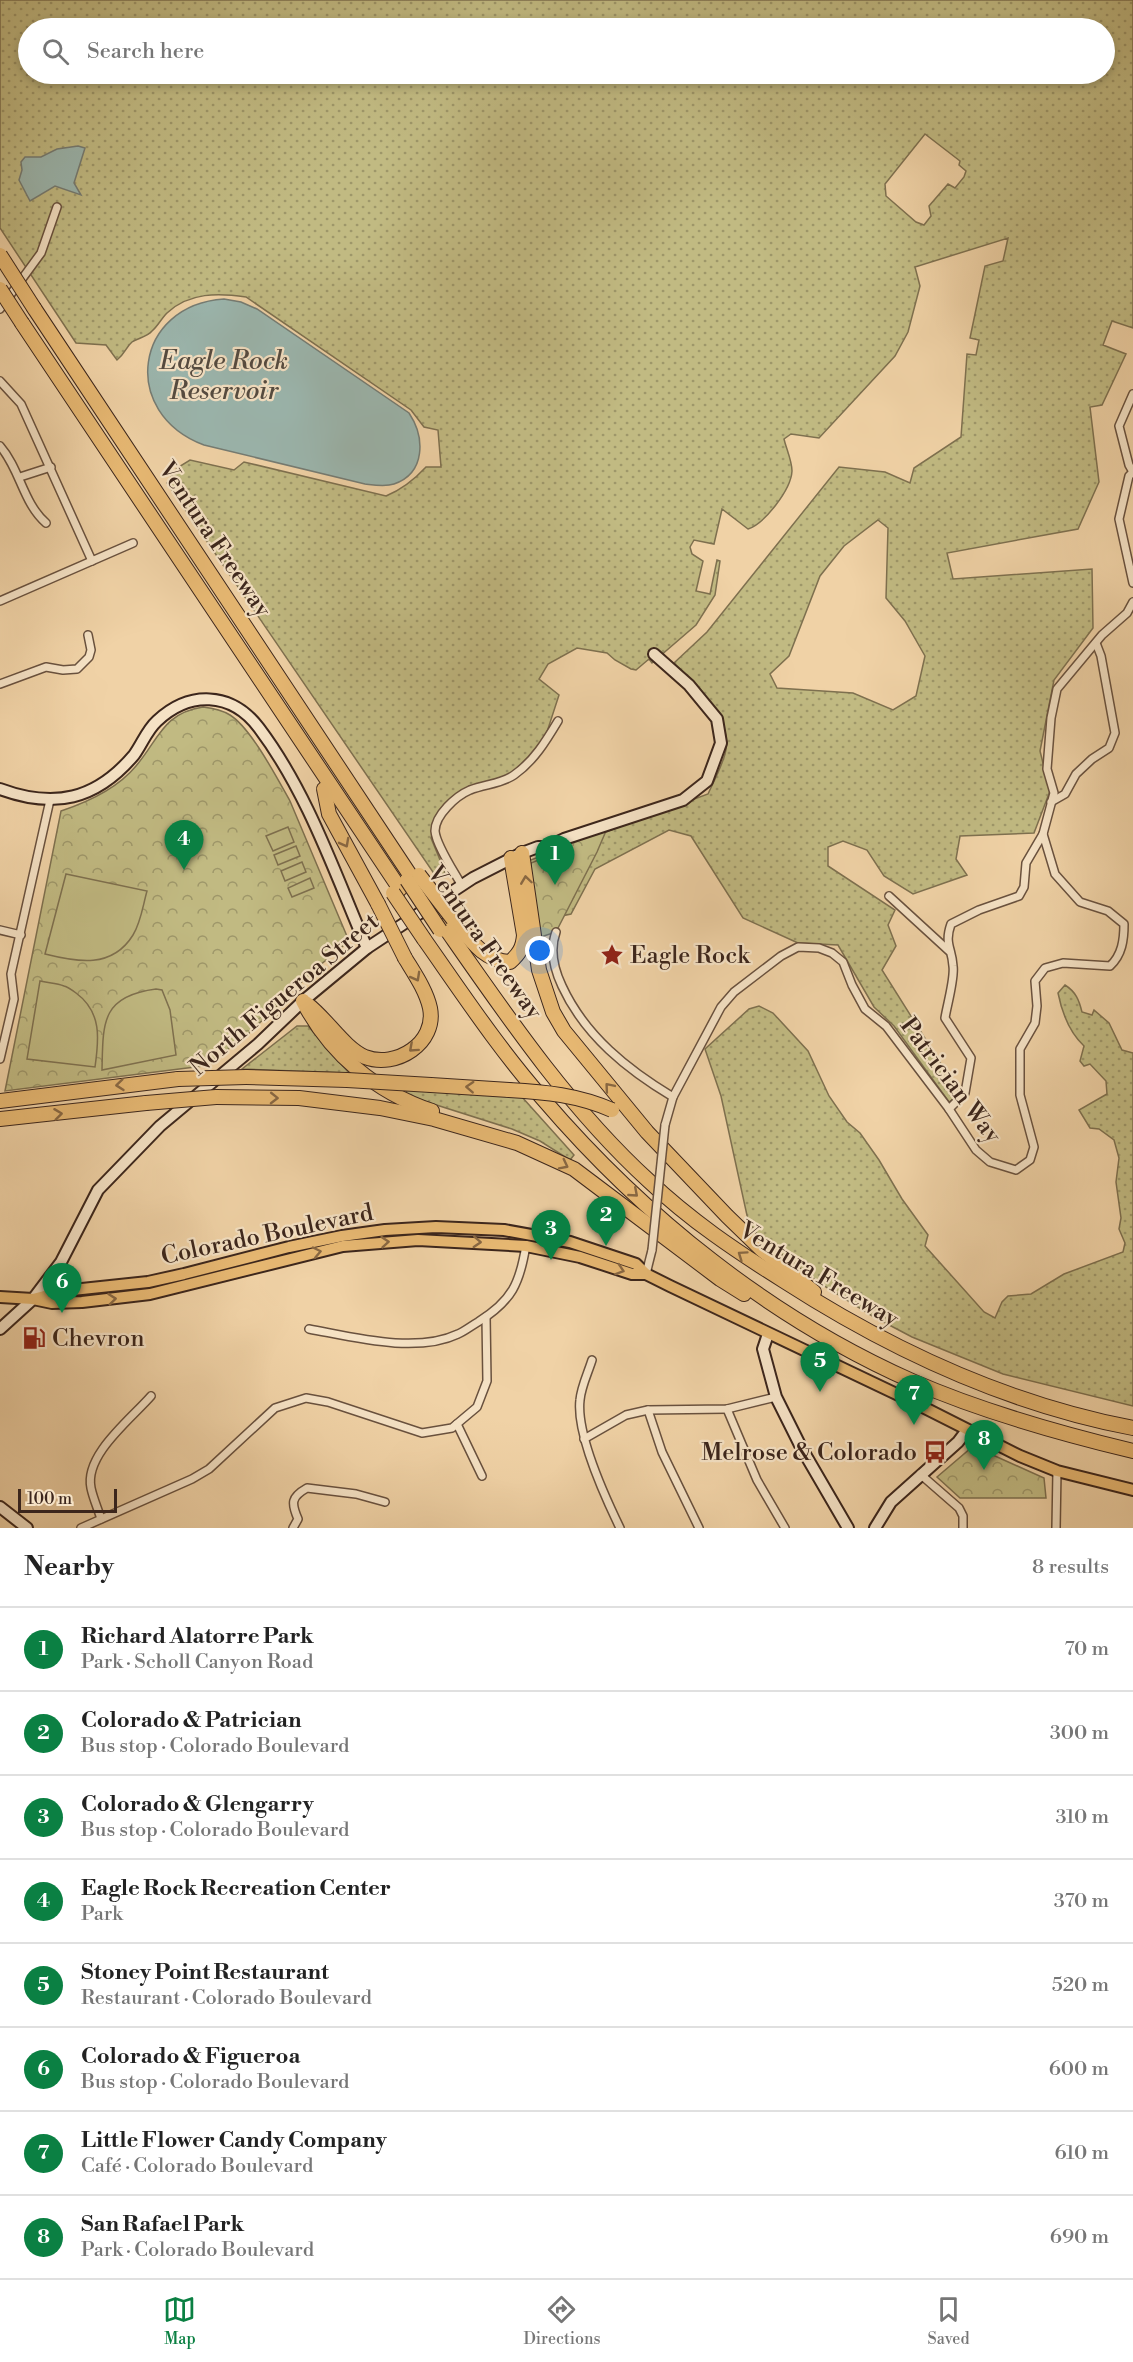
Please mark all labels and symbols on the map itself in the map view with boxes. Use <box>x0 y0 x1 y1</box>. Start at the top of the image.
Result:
water label: Eagle Rock Reservoir <box>159 345 288 407</box>
street label: Ventura Freeway <box>150 455 277 623</box>
pin: 4 <box>164 820 204 870</box>
pin: 1 <box>536 836 574 885</box>
one-way arrow <box>338 837 349 847</box>
street label: Ventura Freeway <box>419 859 549 1026</box>
one-way arrow <box>520 875 532 884</box>
street label: North Figueroa Street <box>184 907 386 1083</box>
your location <box>525 936 554 965</box>
place label: Eagle Rock <box>630 941 751 971</box>
place icon: Eagle Rock <box>599 942 625 968</box>
one-way arrow <box>409 970 420 981</box>
street label: Patrician Way <box>893 1012 1007 1150</box>
one-way arrow <box>409 1041 419 1052</box>
one-way arrow <box>116 1078 125 1091</box>
one-way arrow <box>465 1081 474 1094</box>
one-way arrow <box>606 1083 617 1094</box>
one-way arrow <box>270 1092 279 1104</box>
one-way arrow <box>54 1108 63 1120</box>
one-way arrow <box>558 1157 569 1169</box>
one-way arrow <box>627 1186 638 1197</box>
pin: 2 <box>586 1196 626 1246</box>
street label: Colorado Boulevard <box>158 1198 376 1272</box>
pin: 3 <box>532 1210 570 1260</box>
street label: Ventura Freeway <box>732 1215 904 1335</box>
one-way arrow <box>380 1236 389 1249</box>
one-way arrow <box>472 1236 481 1249</box>
one-way arrow <box>312 1246 322 1259</box>
one-way arrow <box>738 1251 749 1262</box>
one-way arrow <box>614 1263 625 1275</box>
pin: 6 <box>42 1264 82 1313</box>
one-way arrow <box>108 1294 117 1306</box>
place label: Chevron <box>52 1324 145 1354</box>
fuel station icon: Chevron <box>21 1325 47 1351</box>
pin: 5 <box>800 1342 840 1392</box>
pin: 7 <box>894 1376 934 1425</box>
pin: 8 <box>964 1420 1004 1470</box>
place label: Melrose & Colorado <box>701 1438 917 1468</box>
bus stop icon: Melrose & Colorado <box>922 1439 948 1465</box>
scale bar <box>18 1486 117 1514</box>

